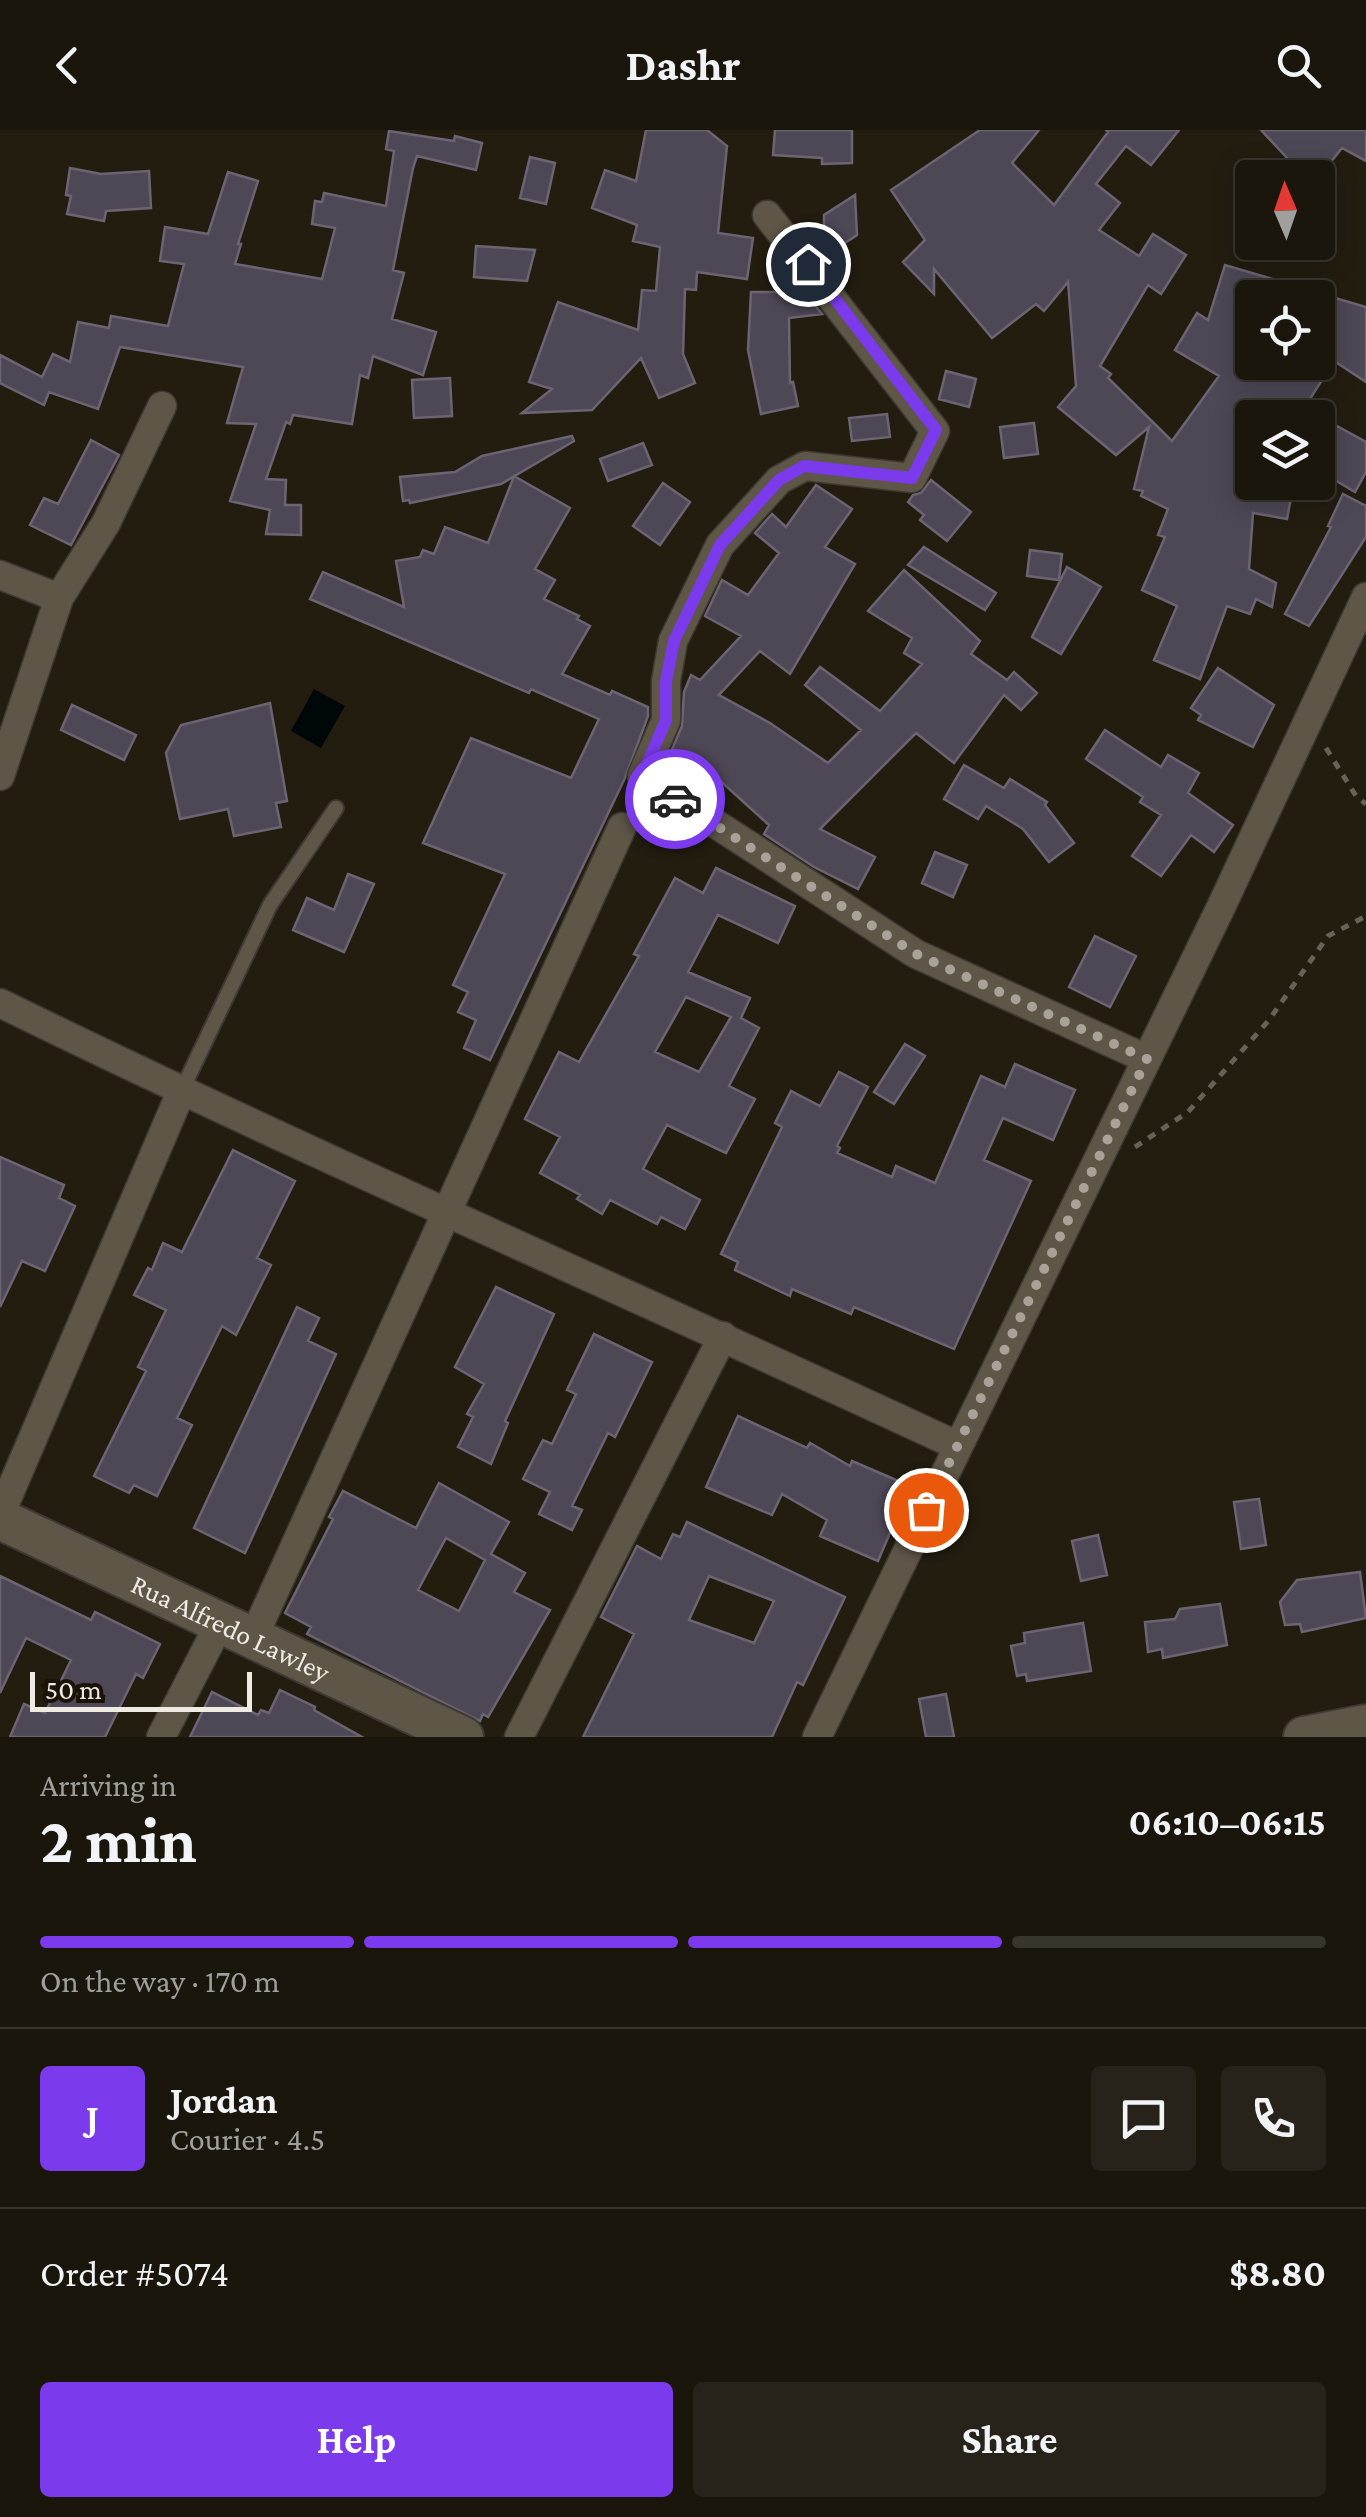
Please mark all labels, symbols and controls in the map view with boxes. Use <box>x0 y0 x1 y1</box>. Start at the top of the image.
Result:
icon: back <box>40 38 95 93</box>
icon: search <box>1271 38 1326 93</box>
text: Dashr <box>625 40 741 90</box>
north arrow <box>1235 160 1335 260</box>
map controls <box>1235 160 1335 500</box>
pin <box>766 222 851 307</box>
icon: home <box>781 237 836 292</box>
button: locate <box>1235 280 1335 380</box>
button: layers <box>1235 400 1335 500</box>
courier <box>625 749 725 849</box>
icon: car <box>648 772 703 827</box>
pin <box>884 1468 969 1553</box>
icon: bag <box>899 1483 954 1538</box>
street label: Rua Alfredo Lawley <box>126 1568 335 1688</box>
scale bar <box>30 1667 252 1712</box>
text: 50 m <box>45 1674 102 1705</box>
text: Arriving in <box>40 1767 177 1803</box>
text: 06:10–06:15 <box>1129 1801 1326 1843</box>
text: 2 min <box>40 1804 197 1876</box>
text: On the way · 170 m <box>40 1963 280 1999</box>
button: chat <box>1091 2066 1196 2171</box>
button: phone <box>1221 2066 1326 2171</box>
text: Jordan <box>170 2079 278 2121</box>
text: J <box>86 2097 99 2139</box>
text: Courier · 4.5 <box>170 2121 325 2157</box>
text: Order #5074 <box>40 2252 229 2294</box>
text: $8.80 <box>1229 2252 1326 2294</box>
button: Help <box>40 2382 673 2497</box>
button: Share <box>693 2382 1326 2497</box>

